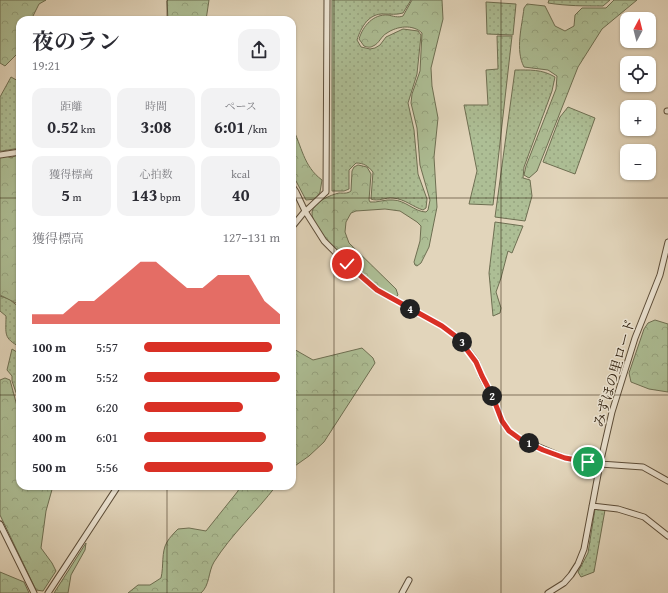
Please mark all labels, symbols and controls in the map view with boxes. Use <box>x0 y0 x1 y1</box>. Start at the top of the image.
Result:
north arrow <box>620 12 656 48</box>
map controls <box>620 12 656 180</box>
text: 夜のラン <box>32 25 120 57</box>
button: share <box>238 29 280 71</box>
text: 19:21 <box>32 56 60 75</box>
button: locate <box>620 56 656 92</box>
text: 距離 <box>60 98 82 114</box>
text: 時間 <box>145 98 167 114</box>
text: ペース <box>224 98 257 114</box>
button: + <box>620 100 656 136</box>
text: 0.52 <box>47 114 78 139</box>
text: 3:08 <box>140 114 172 139</box>
text: 6:01 <box>214 114 245 139</box>
text: km <box>78 121 95 137</box>
text: /km <box>245 121 267 137</box>
button: − <box>620 144 656 180</box>
text: 獲得標高 <box>49 166 93 182</box>
text: 心拍数 <box>139 166 172 182</box>
text: kcal <box>231 166 250 182</box>
text: 5 <box>61 182 70 207</box>
text: 143 <box>131 182 158 207</box>
text: 40 <box>232 182 249 207</box>
text: m <box>70 189 81 205</box>
text: bpm <box>158 189 181 205</box>
text: 127–131 m <box>223 228 280 247</box>
text: 獲得標高 <box>32 229 84 248</box>
pin <box>330 247 364 281</box>
icon: check <box>336 253 358 275</box>
pin: 4 <box>400 299 420 319</box>
text: 4 <box>407 301 413 317</box>
street label: みずほの里ロード <box>588 317 640 429</box>
pin: 3 <box>452 332 472 352</box>
text: 3 <box>459 334 465 350</box>
text: 100 m <box>32 338 66 357</box>
text: 5:57 <box>96 338 118 357</box>
text: 200 m <box>32 368 66 387</box>
text: 5:52 <box>96 368 118 387</box>
pin: 2 <box>482 386 502 406</box>
text: 2 <box>489 388 495 404</box>
text: 300 m <box>32 398 66 417</box>
text: 6:20 <box>96 398 118 417</box>
text: 400 m <box>32 428 66 447</box>
text: 6:01 <box>96 428 118 447</box>
pin: 1 <box>519 433 539 453</box>
text: 1 <box>526 435 532 451</box>
pin <box>571 445 605 479</box>
icon: arrive <box>577 451 599 473</box>
text: 500 m <box>32 458 66 477</box>
text: 5:56 <box>96 458 118 477</box>

